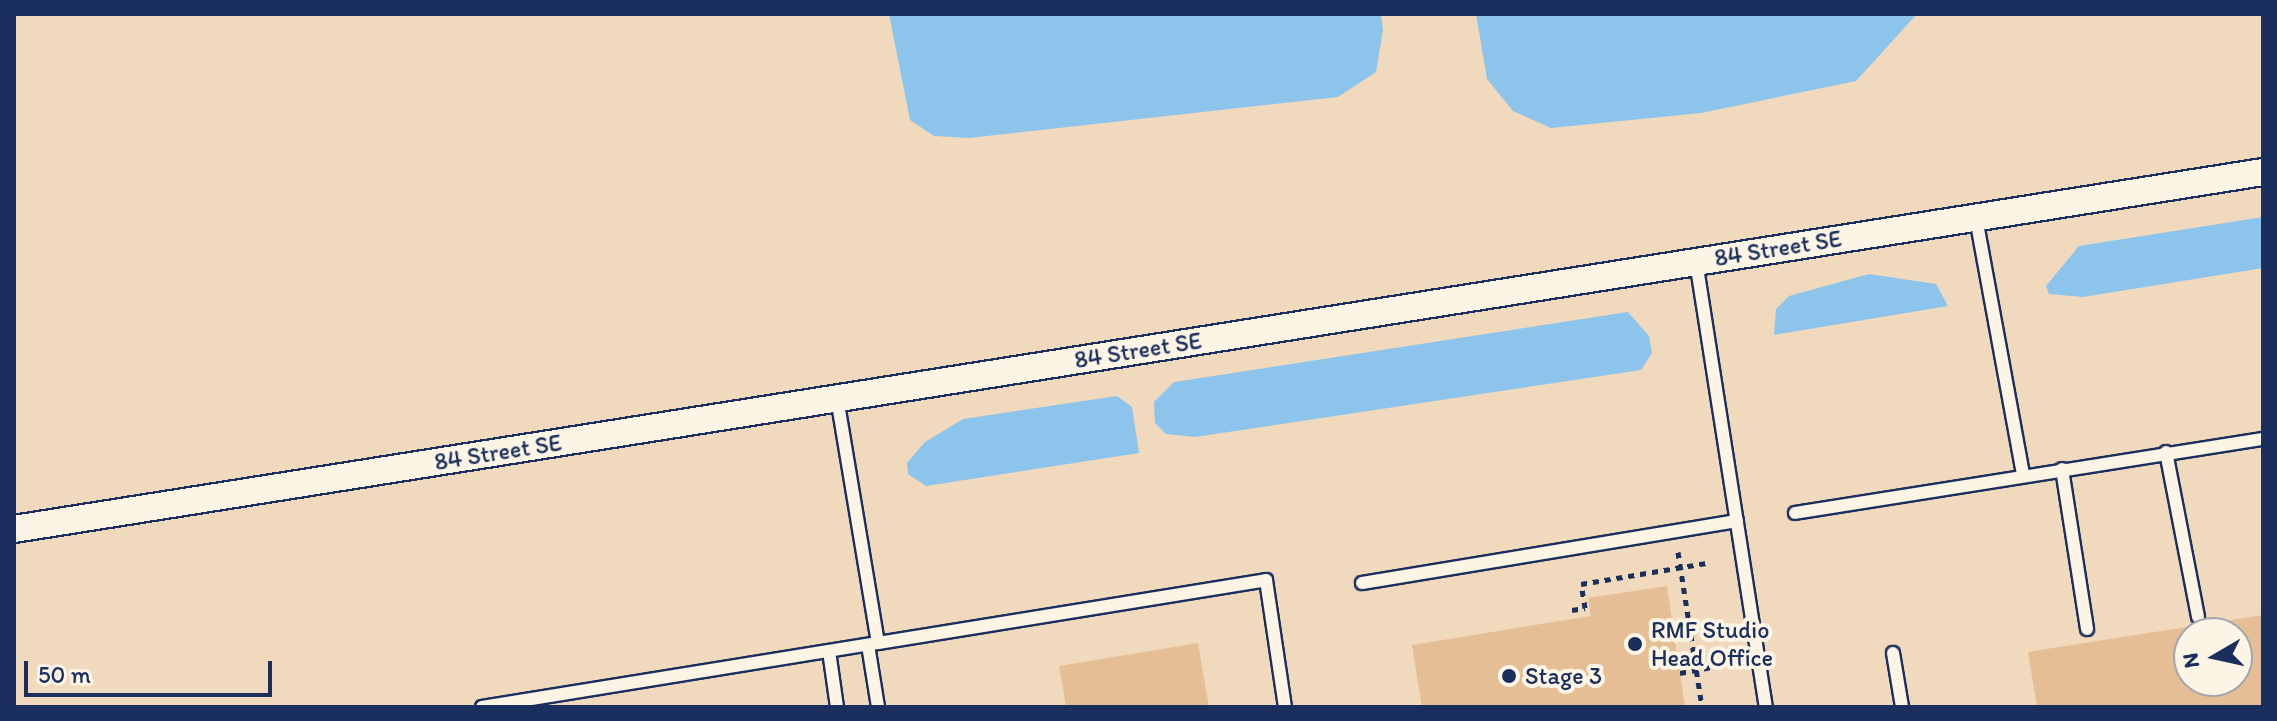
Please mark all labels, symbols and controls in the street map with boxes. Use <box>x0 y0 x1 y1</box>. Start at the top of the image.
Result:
street label: 84 Street SE <box>1712 224 1844 272</box>
street label: 84 Street SE <box>1072 326 1204 374</box>
street label: 84 Street SE <box>432 428 564 476</box>
place label: RMF Studio Head Office <box>1651 616 1773 672</box>
north arrow <box>2173 617 2253 697</box>
marker: RMF Studio Head Office <box>1626 635 1644 653</box>
scale bar <box>28 645 276 695</box>
text: N <box>2176 651 2205 670</box>
text: 50 m <box>38 660 91 689</box>
place label: Stage 3 <box>1525 662 1602 690</box>
marker: Stage 3 <box>1500 667 1518 685</box>

